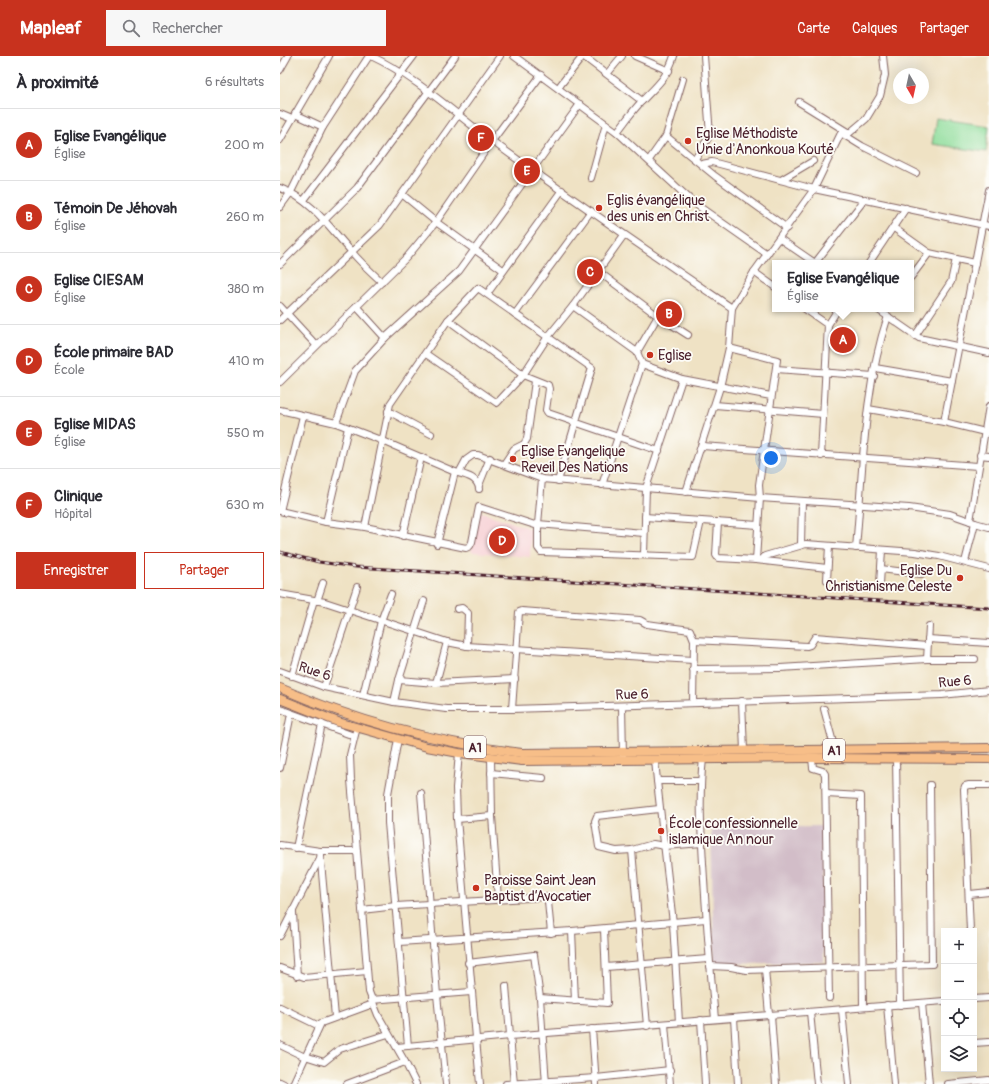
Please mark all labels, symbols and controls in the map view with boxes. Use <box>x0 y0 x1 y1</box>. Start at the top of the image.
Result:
search box <box>106 10 386 46</box>
text: Mapleaf <box>20 16 82 40</box>
icon: search <box>120 17 142 39</box>
text: Rechercher <box>152 19 223 38</box>
text: Carte <box>797 20 830 37</box>
text: Calques <box>852 20 897 37</box>
text: Partager <box>919 20 969 37</box>
north arrow <box>893 68 929 104</box>
text: À proximité <box>16 72 99 93</box>
text: 6 résultats <box>205 74 264 90</box>
pin: F <box>468 123 494 153</box>
place label: Eglise Méthodiste Unie d'Anonkoua Kouté <box>696 125 834 158</box>
text: Eglise Evangélique <box>54 127 166 146</box>
marker: Eglise Méthodiste Unie d'Anonkoua Kouté <box>683 136 693 146</box>
text: A <box>25 137 33 153</box>
text: 200 m <box>225 137 264 153</box>
text: Église <box>54 146 85 162</box>
pin: E <box>514 156 540 186</box>
place label: Eglis évangélique des unis en Christ <box>607 192 709 225</box>
text: Témoin De Jéhovah <box>54 199 177 218</box>
marker: Eglis évangélique des unis en Christ <box>594 203 604 213</box>
text: B <box>25 209 33 225</box>
text: 260 m <box>226 209 264 225</box>
text: Église <box>54 218 85 234</box>
pin: C <box>577 257 603 287</box>
popup <box>772 260 914 312</box>
text: Eglise Evangélique <box>787 269 899 288</box>
text: Eglise CIESAM <box>54 271 144 290</box>
text: C <box>25 281 33 297</box>
text: 380 m <box>227 281 264 297</box>
text: Église <box>787 288 818 304</box>
text: Église <box>54 290 85 306</box>
pin: B <box>656 299 682 329</box>
pin: A <box>830 325 856 355</box>
text: École primaire BAD <box>54 343 173 362</box>
place label: Eglise <box>658 347 691 364</box>
marker: Eglise <box>645 350 655 360</box>
text: D <box>25 353 33 369</box>
text: 410 m <box>228 353 264 369</box>
text: École <box>54 362 84 378</box>
text: Eglise MIDAS <box>54 415 136 434</box>
text: E <box>26 425 32 441</box>
text: 550 m <box>227 425 264 441</box>
text: Église <box>54 434 85 450</box>
place label: Eglise Evangelique Reveil Des Nations <box>521 443 629 476</box>
your location <box>761 448 781 468</box>
marker: Eglise Evangelique Reveil Des Nations <box>508 454 518 464</box>
text: Clinique <box>54 487 102 506</box>
text: F <box>25 497 33 513</box>
text: 630 m <box>226 497 264 513</box>
text: Hôpital <box>54 506 92 522</box>
pin: D <box>489 526 515 556</box>
button: Enregistrer <box>16 552 136 589</box>
button: Partager <box>144 552 264 589</box>
place label: Eglise Du Christianisme Celeste <box>825 562 952 595</box>
marker: Eglise Du Christianisme Celeste <box>955 573 965 583</box>
street label: Rue 6 <box>296 658 333 685</box>
street label: Rue 6 <box>938 672 972 691</box>
street label: Rue 6 <box>615 685 649 704</box>
road number: A1 <box>464 736 486 758</box>
road number: A1 <box>823 739 845 761</box>
place label: École confessionnelle islamique An nour <box>669 814 798 848</box>
marker: École confessionnelle islamique An nour <box>656 826 666 836</box>
place label: Paroisse Saint Jean Baptist d’Avocatier <box>484 872 596 905</box>
marker: Paroisse Saint Jean Baptist d’Avocatier <box>471 883 481 893</box>
map controls <box>941 928 977 1072</box>
button: + <box>941 928 977 964</box>
button: − <box>941 964 977 1000</box>
button: locate <box>941 1000 977 1036</box>
button: layers <box>941 1036 977 1072</box>

